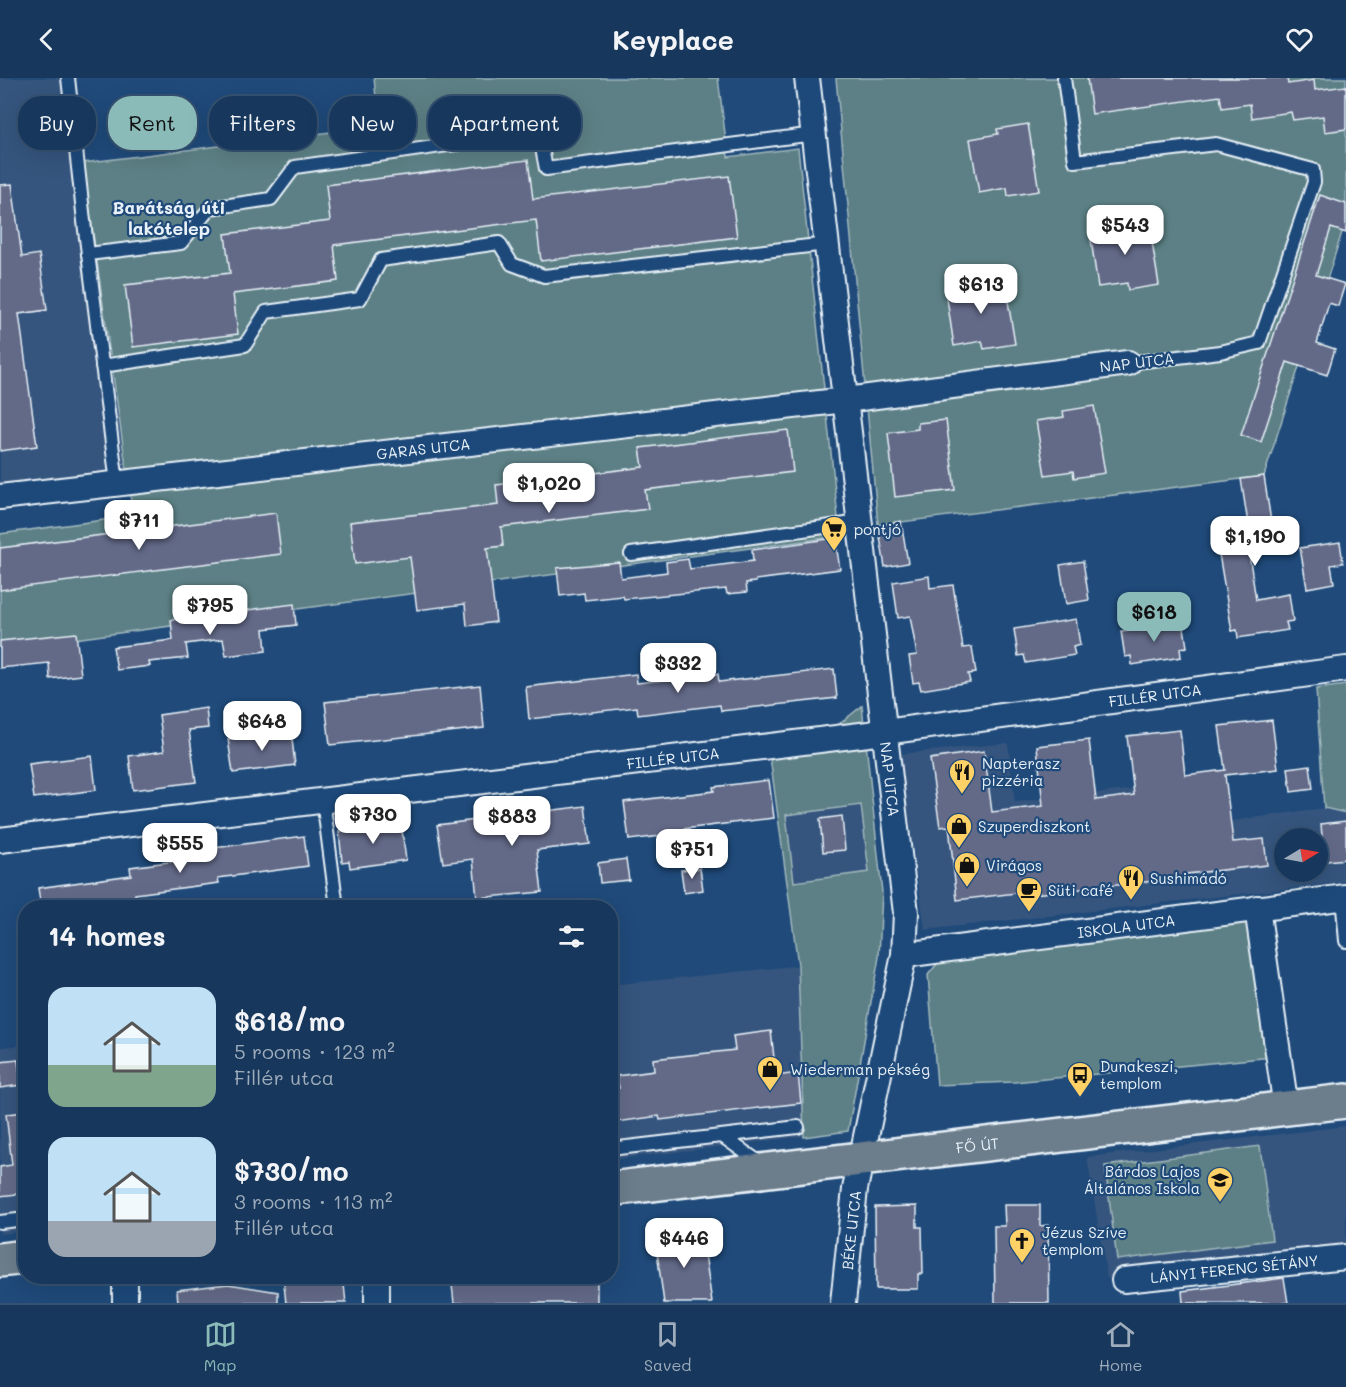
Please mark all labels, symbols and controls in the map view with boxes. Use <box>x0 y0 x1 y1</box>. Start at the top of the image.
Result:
text: Keyplace <box>612 22 734 57</box>
icon: back <box>30 23 63 56</box>
icon: heart <box>1283 23 1316 56</box>
chip: Buy <box>18 96 96 150</box>
chip: Rent <box>108 96 197 150</box>
chip: Filters <box>209 96 317 150</box>
chip: New <box>329 96 416 150</box>
chip: Apartment <box>428 96 581 150</box>
district label: Barátság úti lakótelep <box>112 195 226 240</box>
pin: $543 <box>1089 205 1161 256</box>
text: $543 <box>1101 211 1149 237</box>
pin: $613 <box>945 264 1017 315</box>
text: $613 <box>958 270 1004 296</box>
street label: NAP UTCA <box>1099 348 1175 376</box>
street label: GARAS UTCA <box>375 433 471 464</box>
pin: $1,020 <box>500 463 598 514</box>
text: $1,020 <box>517 469 581 495</box>
pin: $711 <box>103 500 175 551</box>
text: $711 <box>118 506 160 532</box>
supermarket icon: pontjó <box>819 514 849 552</box>
pin: $1,190 <box>1206 516 1304 567</box>
place label: pontjó <box>854 519 901 539</box>
text: $1,190 <box>1224 522 1286 548</box>
pin: $795 <box>174 585 246 636</box>
text: $795 <box>186 591 234 617</box>
pin: $618 <box>1118 592 1190 643</box>
text: $618 <box>1131 598 1177 624</box>
pin: $332 <box>642 643 714 694</box>
text: $332 <box>654 649 702 675</box>
street label: FILLÉR UTCA <box>1107 679 1202 711</box>
pin: $648 <box>226 701 298 752</box>
text: $648 <box>237 707 287 733</box>
street label: NAP UTCA <box>876 741 904 817</box>
street label: FILLÉR UTCA <box>625 742 721 773</box>
place label: Napterasz pizzéria <box>982 753 1060 790</box>
restaurant icon: Napterasz pizzéria <box>947 757 977 795</box>
pin: $730 <box>337 794 409 845</box>
pin: $883 <box>476 796 548 847</box>
text: $730 <box>349 800 397 826</box>
text: $883 <box>487 802 537 828</box>
shop icon: Szuperdiszkont <box>944 811 974 849</box>
place label: Szuperdiszkont <box>978 816 1091 836</box>
pin: $555 <box>144 823 216 874</box>
north arrow <box>1274 828 1328 882</box>
map controls <box>1274 828 1328 882</box>
text: $555 <box>156 829 204 855</box>
pin: $751 <box>656 829 728 880</box>
text: $751 <box>670 835 714 861</box>
shop icon: Virágos <box>952 850 982 888</box>
place label: Virágos <box>986 855 1042 875</box>
restaurant icon: Sushimádó <box>1116 863 1146 901</box>
place label: Sushimádó <box>1150 868 1227 888</box>
cafe icon: Süti café <box>1014 875 1044 913</box>
place label: Süti café <box>1048 880 1113 900</box>
street label: ISKOLA UTCA <box>1076 910 1176 942</box>
text: 14 homes <box>48 919 166 953</box>
icon: filters <box>555 920 588 953</box>
text: $618/mo <box>234 1004 345 1038</box>
icon: home <box>96 1011 168 1083</box>
text: 5 rooms · 123 m² <box>234 1038 395 1064</box>
shop icon: Wiederman pékség <box>755 1054 785 1092</box>
place label: Dunakeszi, templom <box>1100 1056 1178 1093</box>
place label: Wiederman pékség <box>790 1059 930 1079</box>
bus stop icon: Dunakeszi, templom <box>1065 1060 1095 1098</box>
text: Fillér utca <box>234 1064 334 1090</box>
street label: FŐ ÚT <box>955 1133 1000 1158</box>
text: $730/mo <box>234 1154 348 1188</box>
icon: home <box>96 1161 168 1233</box>
place label: Bárdos Lajos Általános Iskola <box>1084 1161 1200 1198</box>
school or university icon: Bárdos Lajos Általános Iskola <box>1205 1165 1235 1203</box>
text: 3 rooms · 113 m² <box>234 1188 393 1214</box>
street label: BÉKE UTCA <box>837 1189 865 1271</box>
text: Fillér utca <box>234 1214 334 1240</box>
pin: $446 <box>648 1218 720 1269</box>
place label: Jézus Szíve templom <box>1042 1222 1127 1259</box>
text: $446 <box>659 1224 709 1250</box>
church icon: Jézus Szíve templom <box>1007 1226 1037 1264</box>
street label: LÁNYI FERENC SÉTÁNY <box>1149 1250 1320 1287</box>
tab: Map <box>204 1318 237 1375</box>
tab: Saved <box>644 1318 691 1375</box>
tab: Home <box>1099 1318 1142 1375</box>

